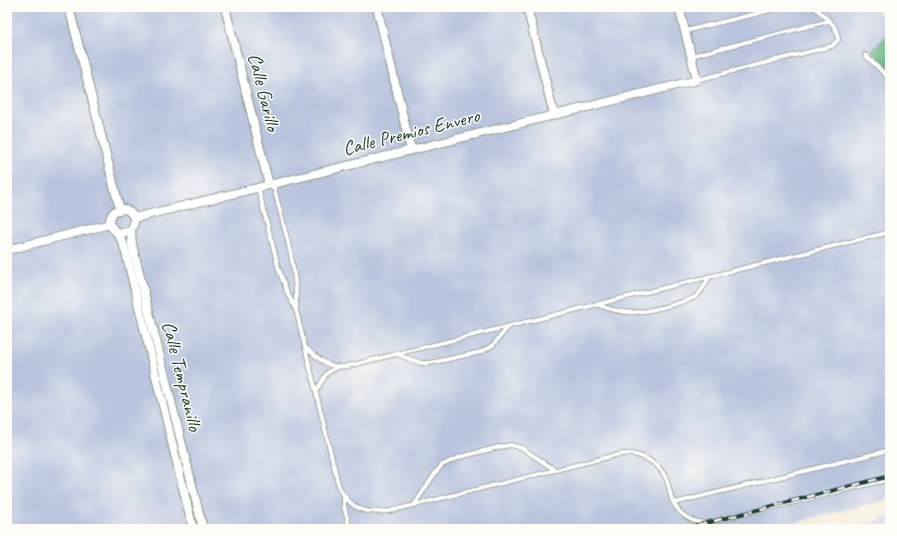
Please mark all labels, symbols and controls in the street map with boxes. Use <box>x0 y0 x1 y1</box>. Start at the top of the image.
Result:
street label: Calle Garillo <box>242 51 286 135</box>
street label: Calle Premios Envero <box>340 103 483 161</box>
street label: Calle Tempranillo <box>156 319 208 434</box>

